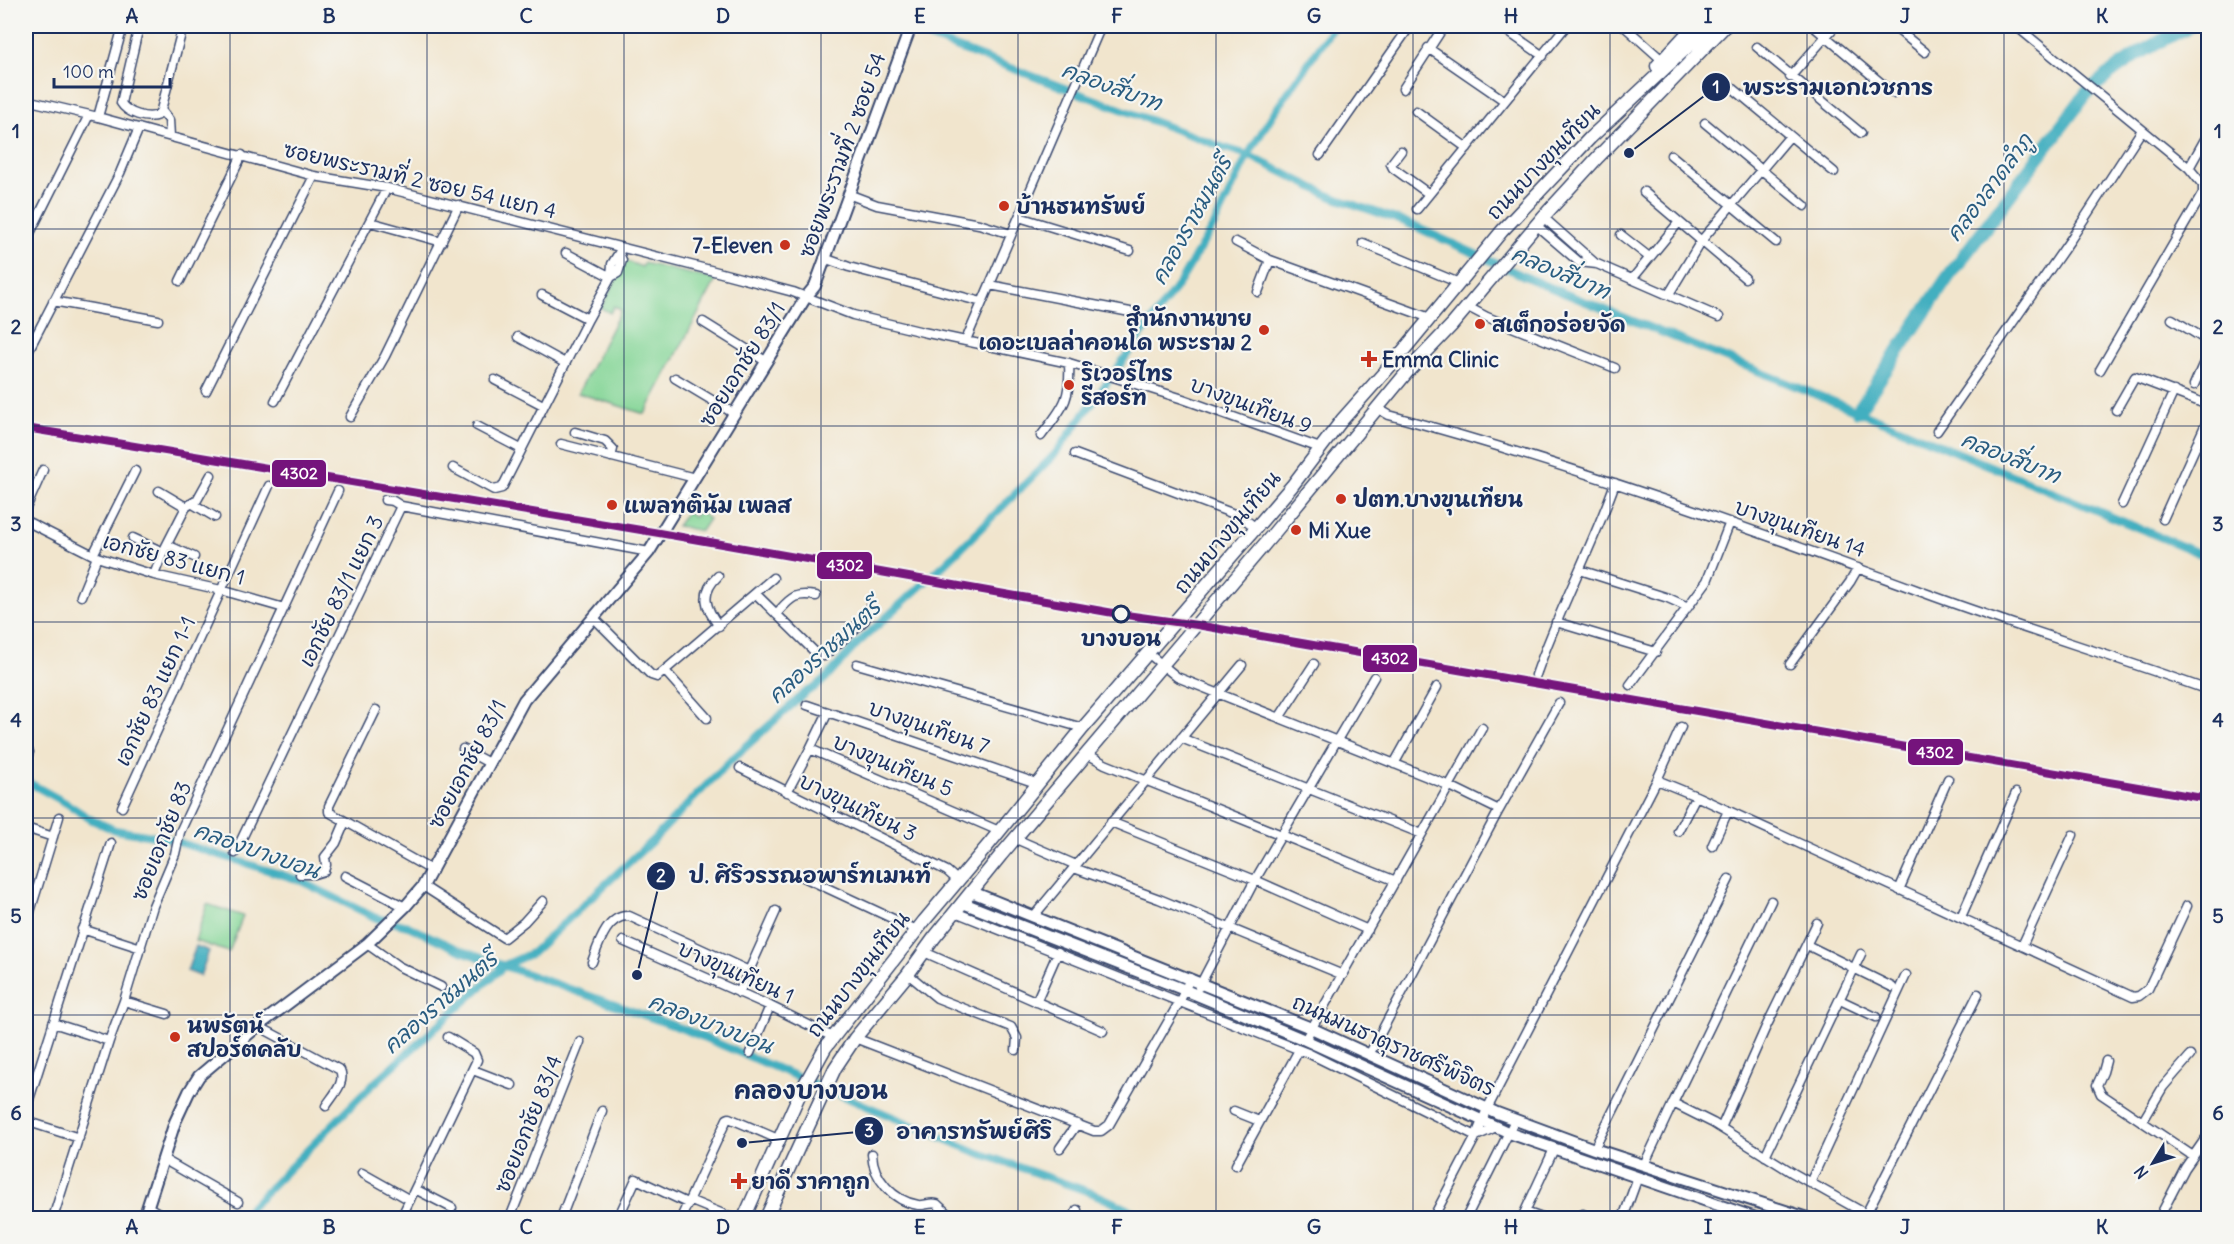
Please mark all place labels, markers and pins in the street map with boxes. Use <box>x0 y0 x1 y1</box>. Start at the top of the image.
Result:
callout: พระรามเอกเวชการ <box>1701 67 1945 107</box>
place label: บ้านธนทรัพย์ <box>1016 192 1146 220</box>
marker: บ้านธนทรัพย์ <box>997 199 1011 213</box>
place label: 7-Eleven <box>692 232 773 259</box>
marker: 7-Eleven <box>778 238 792 252</box>
place label: สำนักงานขาย เดอะเบลล่าคอนโด พระราม 2 <box>978 304 1252 356</box>
place label: สเต็กอร่อยจัด <box>1492 310 1626 338</box>
marker: สเต็กอร่อยจัด <box>1473 317 1487 331</box>
marker: สำนักงานขาย เดอะเบลล่าคอนโด พระราม 2 <box>1257 323 1271 337</box>
place label: Emma Clinic <box>1382 346 1499 373</box>
marker: Emma Clinic <box>1360 350 1378 368</box>
place label: ริเวอร์ไทร รีสอร์ท <box>1081 359 1173 411</box>
marker: ริเวอร์ไทร รีสอร์ท <box>1062 378 1076 392</box>
place label: ปตท.บางขุนเทียน <box>1353 486 1523 516</box>
place label: แพลทตินัม เพลส <box>624 492 792 519</box>
marker: ปตท.บางขุนเทียน <box>1334 492 1348 506</box>
marker: แพลทตินัม เพลส <box>605 498 619 512</box>
place label: Mi Xue <box>1308 517 1371 544</box>
marker: Mi Xue <box>1289 523 1303 537</box>
marker: บางบอน <box>1112 605 1130 623</box>
place label: บางบอน <box>1081 625 1161 652</box>
callout: ป. ศิริวรรณอพาร์ทเมนท์ <box>646 856 943 896</box>
place label: นพรัตน์ สปอร์ตคลับ <box>187 1011 302 1063</box>
marker: นพรัตน์ สปอร์ตคลับ <box>168 1030 182 1044</box>
callout: อาคารทรัพย์ศิริ <box>854 1111 1064 1151</box>
place label: ยาดี ราคาถูก <box>751 1168 870 1197</box>
marker: ยาดี ราคาถูก <box>732 1174 746 1188</box>

